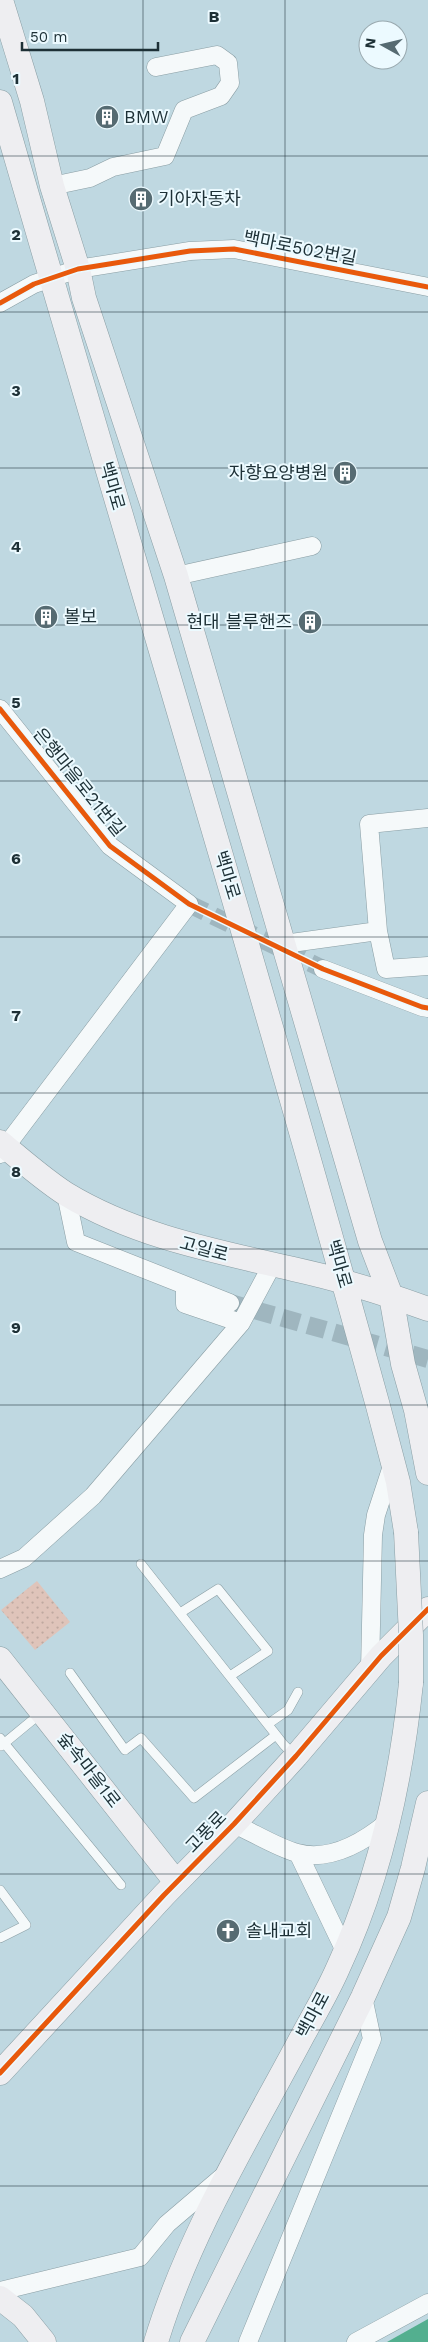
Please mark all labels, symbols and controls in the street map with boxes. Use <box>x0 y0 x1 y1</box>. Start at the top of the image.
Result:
text: B <box>209 7 220 26</box>
scale bar <box>22 20 159 52</box>
north arrow <box>358 20 408 70</box>
text: 50 m <box>30 28 67 46</box>
text: N <box>361 37 379 49</box>
text: 1 <box>13 69 19 88</box>
building icon: BMW <box>94 104 120 130</box>
place label: BMW <box>124 106 168 127</box>
building icon: 기아자동차 <box>128 186 154 212</box>
place label: 기아자동차 <box>158 188 241 209</box>
text: 2 <box>11 225 21 244</box>
street label: 백마로502번길 <box>242 226 359 269</box>
text: 3 <box>11 381 21 400</box>
street label: 백마로 <box>96 459 129 513</box>
building icon: 자향요양병원 <box>332 460 358 486</box>
place label: 자향요양병원 <box>229 462 328 483</box>
text: 4 <box>11 537 21 556</box>
building icon: 볼보 <box>33 604 59 630</box>
place label: 볼보 <box>64 606 97 627</box>
building icon: 현대 블루핸즈 <box>297 609 323 635</box>
place label: 현대 블루핸즈 <box>187 611 292 632</box>
text: 5 <box>11 693 21 712</box>
street label: 은행마을로21번길 <box>29 723 130 840</box>
street label: 백마로 <box>210 848 245 902</box>
text: 6 <box>11 849 21 868</box>
text: 7 <box>11 1006 21 1025</box>
text: 8 <box>11 1162 21 1181</box>
street label: 고일로 <box>177 1232 231 1265</box>
street label: 백마로 <box>323 1237 356 1291</box>
text: 9 <box>11 1318 21 1337</box>
street label: 숲속마을1로 <box>53 1728 125 1812</box>
street label: 고풍로 <box>181 1806 230 1857</box>
church icon: 솔내교회 <box>215 1918 241 1944</box>
place label: 솔내교회 <box>246 1920 312 1941</box>
street label: 백마로 <box>292 1988 333 2042</box>

